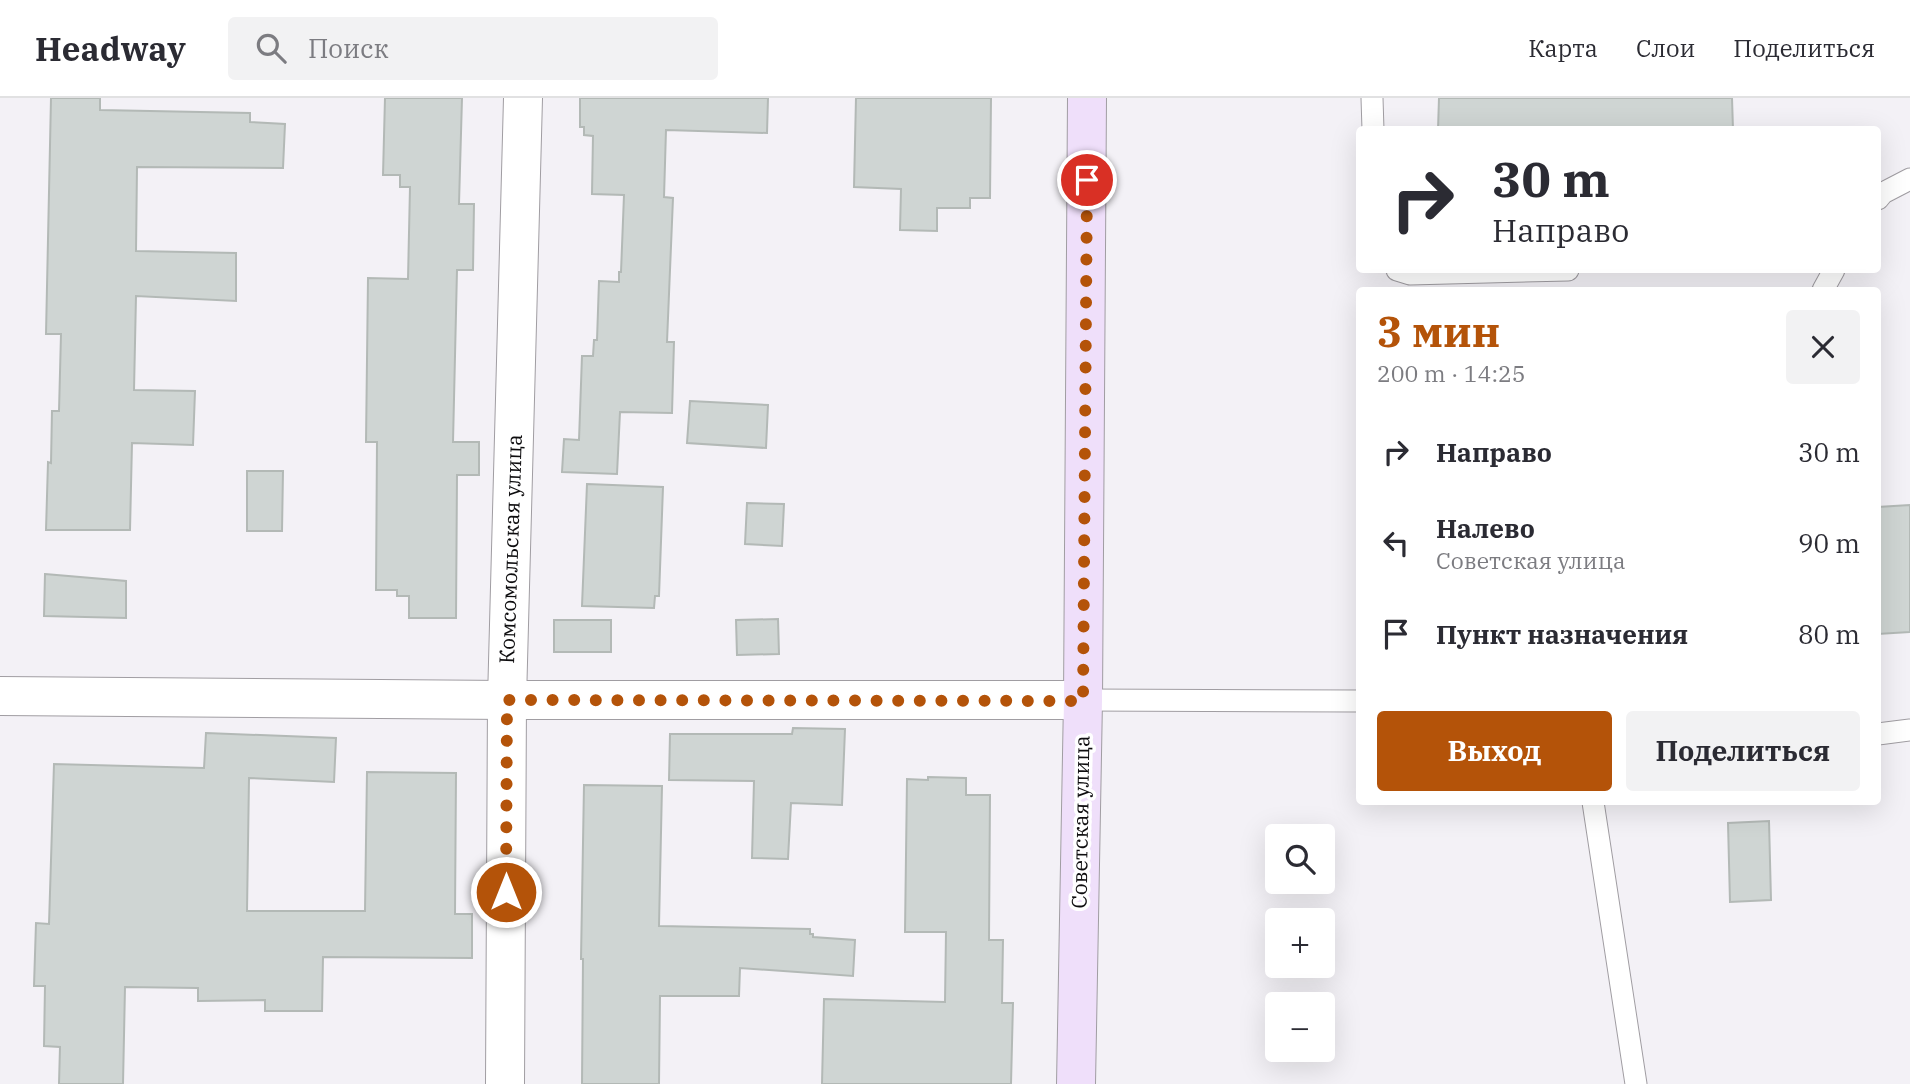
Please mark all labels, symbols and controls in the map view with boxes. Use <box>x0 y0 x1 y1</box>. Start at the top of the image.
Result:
search box <box>228 17 718 80</box>
text: Headway <box>35 27 186 70</box>
icon: search <box>252 29 290 67</box>
text: Поиск <box>308 31 389 65</box>
text: Карта <box>1528 32 1598 64</box>
text: Слои <box>1636 32 1695 64</box>
text: Поделиться <box>1733 32 1875 64</box>
text: 30 m <box>1492 147 1610 210</box>
pin <box>1057 150 1117 210</box>
icon: right <box>1377 154 1468 245</box>
icon: arrive <box>1068 161 1106 199</box>
text: Направо <box>1492 209 1629 251</box>
text: 3 мин <box>1377 304 1500 359</box>
button: close <box>1786 310 1860 384</box>
text: 200 m · 14:25 <box>1377 358 1526 388</box>
icon: right <box>1377 433 1415 471</box>
street label: Комсомольская улица <box>492 434 528 664</box>
text: Направо <box>1436 435 1552 469</box>
text: 30 m <box>1798 435 1860 469</box>
text: Налево <box>1436 511 1535 545</box>
icon: left <box>1377 524 1415 562</box>
text: 90 m <box>1798 526 1860 560</box>
text: Советская улица <box>1436 545 1626 575</box>
icon: arrive <box>1377 615 1415 653</box>
text: Пункт назначения <box>1436 617 1688 651</box>
text: 80 m <box>1798 617 1860 651</box>
button: Выход <box>1377 711 1612 791</box>
button: Поделиться <box>1626 711 1860 791</box>
street label: Советская улица <box>1064 735 1096 909</box>
map controls <box>1265 824 1335 1062</box>
button: search <box>1265 824 1335 894</box>
position arrow <box>469 855 543 929</box>
button: + <box>1265 908 1335 978</box>
button: − <box>1265 992 1335 1062</box>

